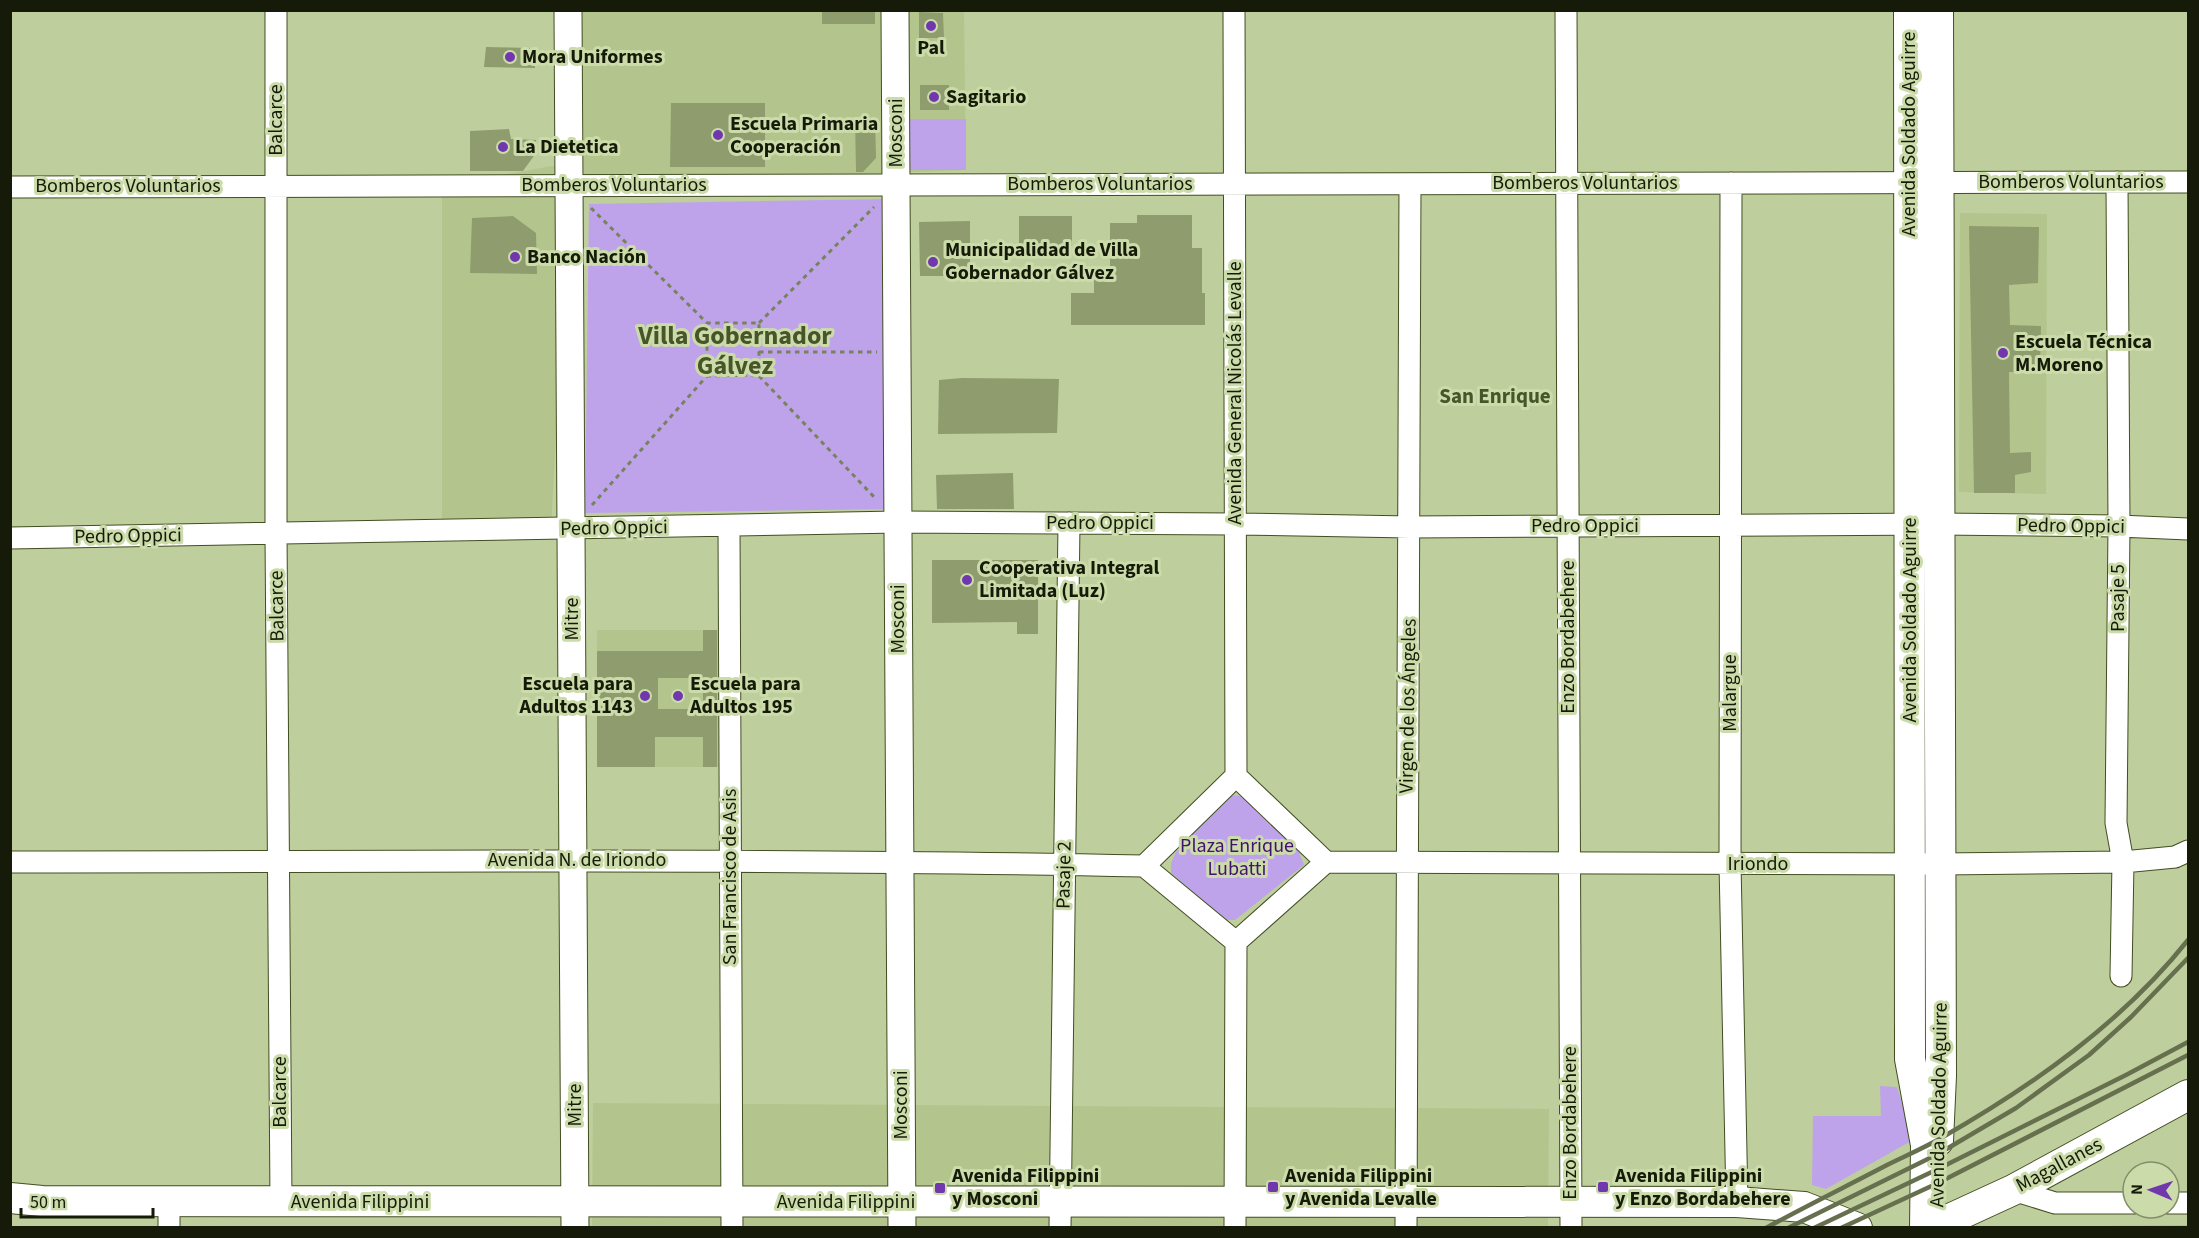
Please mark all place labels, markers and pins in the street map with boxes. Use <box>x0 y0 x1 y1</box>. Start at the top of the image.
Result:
marker: Pal <box>924 19 938 33</box>
place label: Pal <box>917 34 945 62</box>
place label: Mora Uniformes <box>522 43 663 71</box>
marker: Mora Uniformes <box>503 50 517 64</box>
place label: Sagitario <box>946 83 1026 111</box>
marker: Sagitario <box>927 90 941 104</box>
place label: Escuela Primaria Cooperación <box>730 110 878 161</box>
marker: Escuela Primaria Cooperación <box>711 128 725 142</box>
place label: La Dietetica <box>515 133 619 161</box>
marker: La Dietetica <box>496 140 510 154</box>
place label: Municipalidad de Villa Gobernador Gálvez <box>945 236 1138 287</box>
place label: Banco Nación <box>527 243 646 271</box>
marker: Banco Nación <box>508 250 522 264</box>
marker: Municipalidad de Villa Gobernador Gálvez <box>926 255 940 269</box>
place label: Escuela Técnica M.Moreno <box>2015 328 2152 379</box>
marker: Escuela Técnica M.Moreno <box>1996 346 2010 360</box>
place label: Cooperativa Integral Limitada (Luz) <box>979 554 1160 605</box>
marker: Cooperativa Integral Limitada (Luz) <box>960 573 974 587</box>
place label: Escuela para Adultos 1143 <box>519 670 633 721</box>
place label: Escuela para Adultos 195 <box>689 670 801 721</box>
marker: Escuela para Adultos 1143 <box>638 689 652 703</box>
marker: Escuela para Adultos 195 <box>671 689 685 703</box>
place label: Avenida Filippini y Mosconi <box>951 1162 1099 1213</box>
place label: Avenida Filippini y Avenida Levalle <box>1284 1162 1437 1213</box>
place label: Avenida Filippini y Enzo Bordabehere <box>1614 1162 1791 1213</box>
marker: Avenida Filippini y Avenida Levalle <box>1266 1180 1280 1194</box>
marker: Avenida Filippini y Enzo Bordabehere <box>1596 1180 1610 1194</box>
marker: Avenida Filippini y Mosconi <box>933 1181 947 1195</box>

